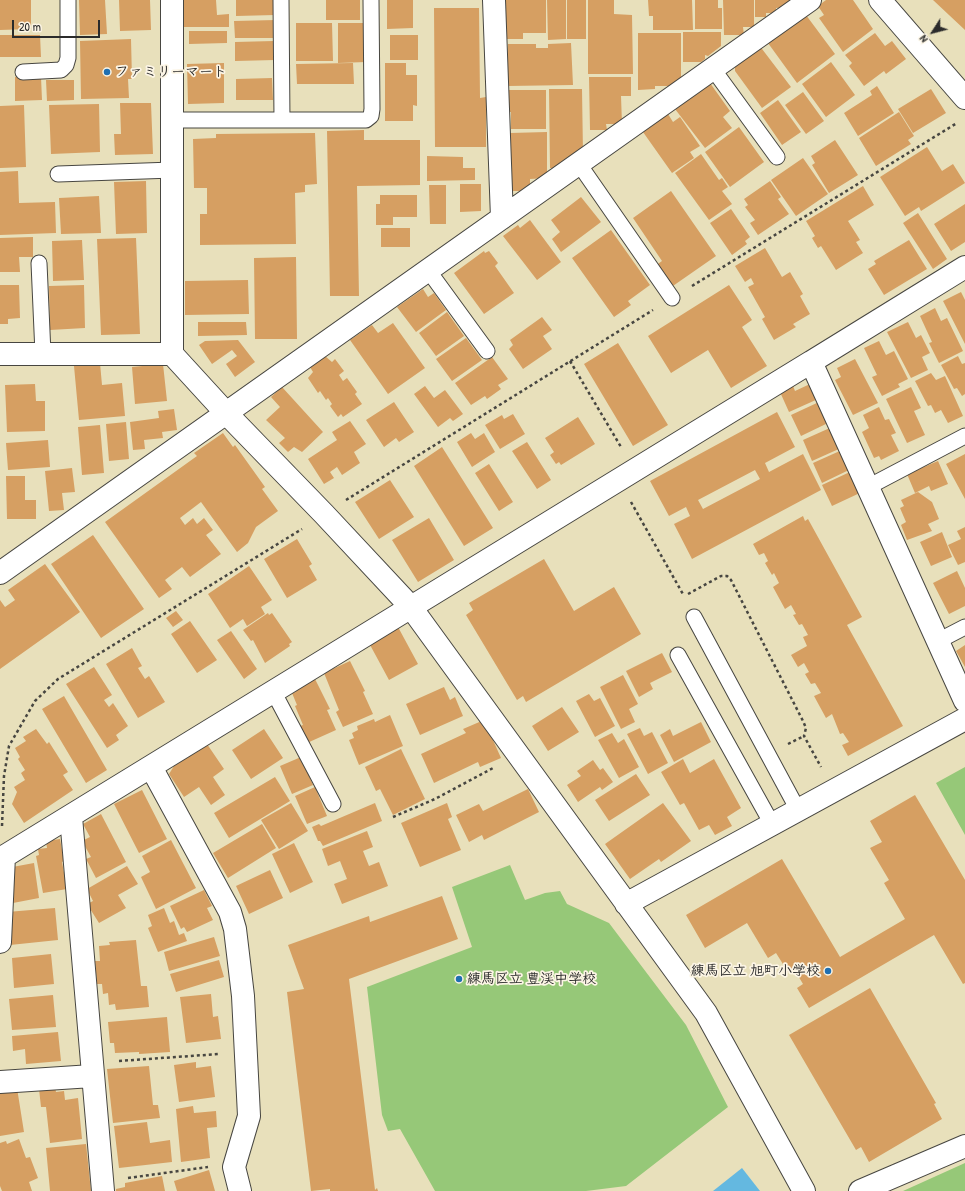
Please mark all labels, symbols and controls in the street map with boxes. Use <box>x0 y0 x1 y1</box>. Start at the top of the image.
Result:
scale bar <box>14 12 102 38</box>
north arrow <box>913 12 953 52</box>
text: 20 m <box>19 18 41 35</box>
text: N <box>916 33 931 46</box>
place label: ファミリーマート <box>115 64 227 80</box>
marker: ファミリーマート <box>102 67 112 77</box>
place label: 練馬区立 旭町小学校 <box>691 963 820 979</box>
marker: 練馬区立 旭町小学校 <box>823 966 833 976</box>
place label: 練馬区立 豊渓中学校 <box>467 971 596 987</box>
marker: 練馬区立 豊渓中学校 <box>454 974 464 984</box>

